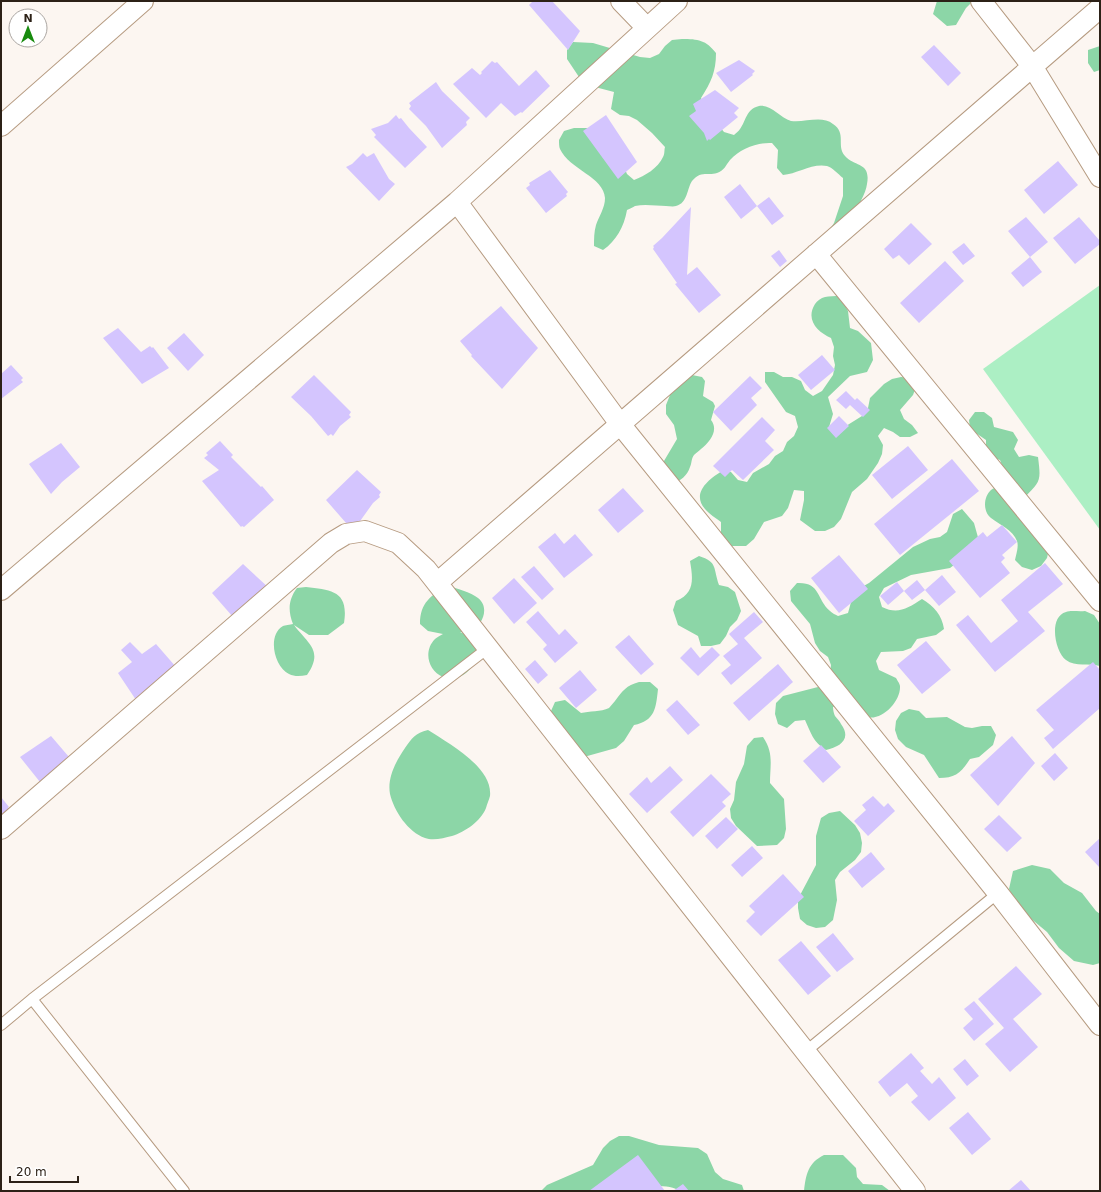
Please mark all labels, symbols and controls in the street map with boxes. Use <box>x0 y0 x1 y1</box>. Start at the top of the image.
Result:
north arrow <box>8 8 48 48</box>
text: N <box>23 12 33 25</box>
scale bar <box>10 1158 78 1184</box>
text: 20 m <box>16 1165 47 1179</box>

